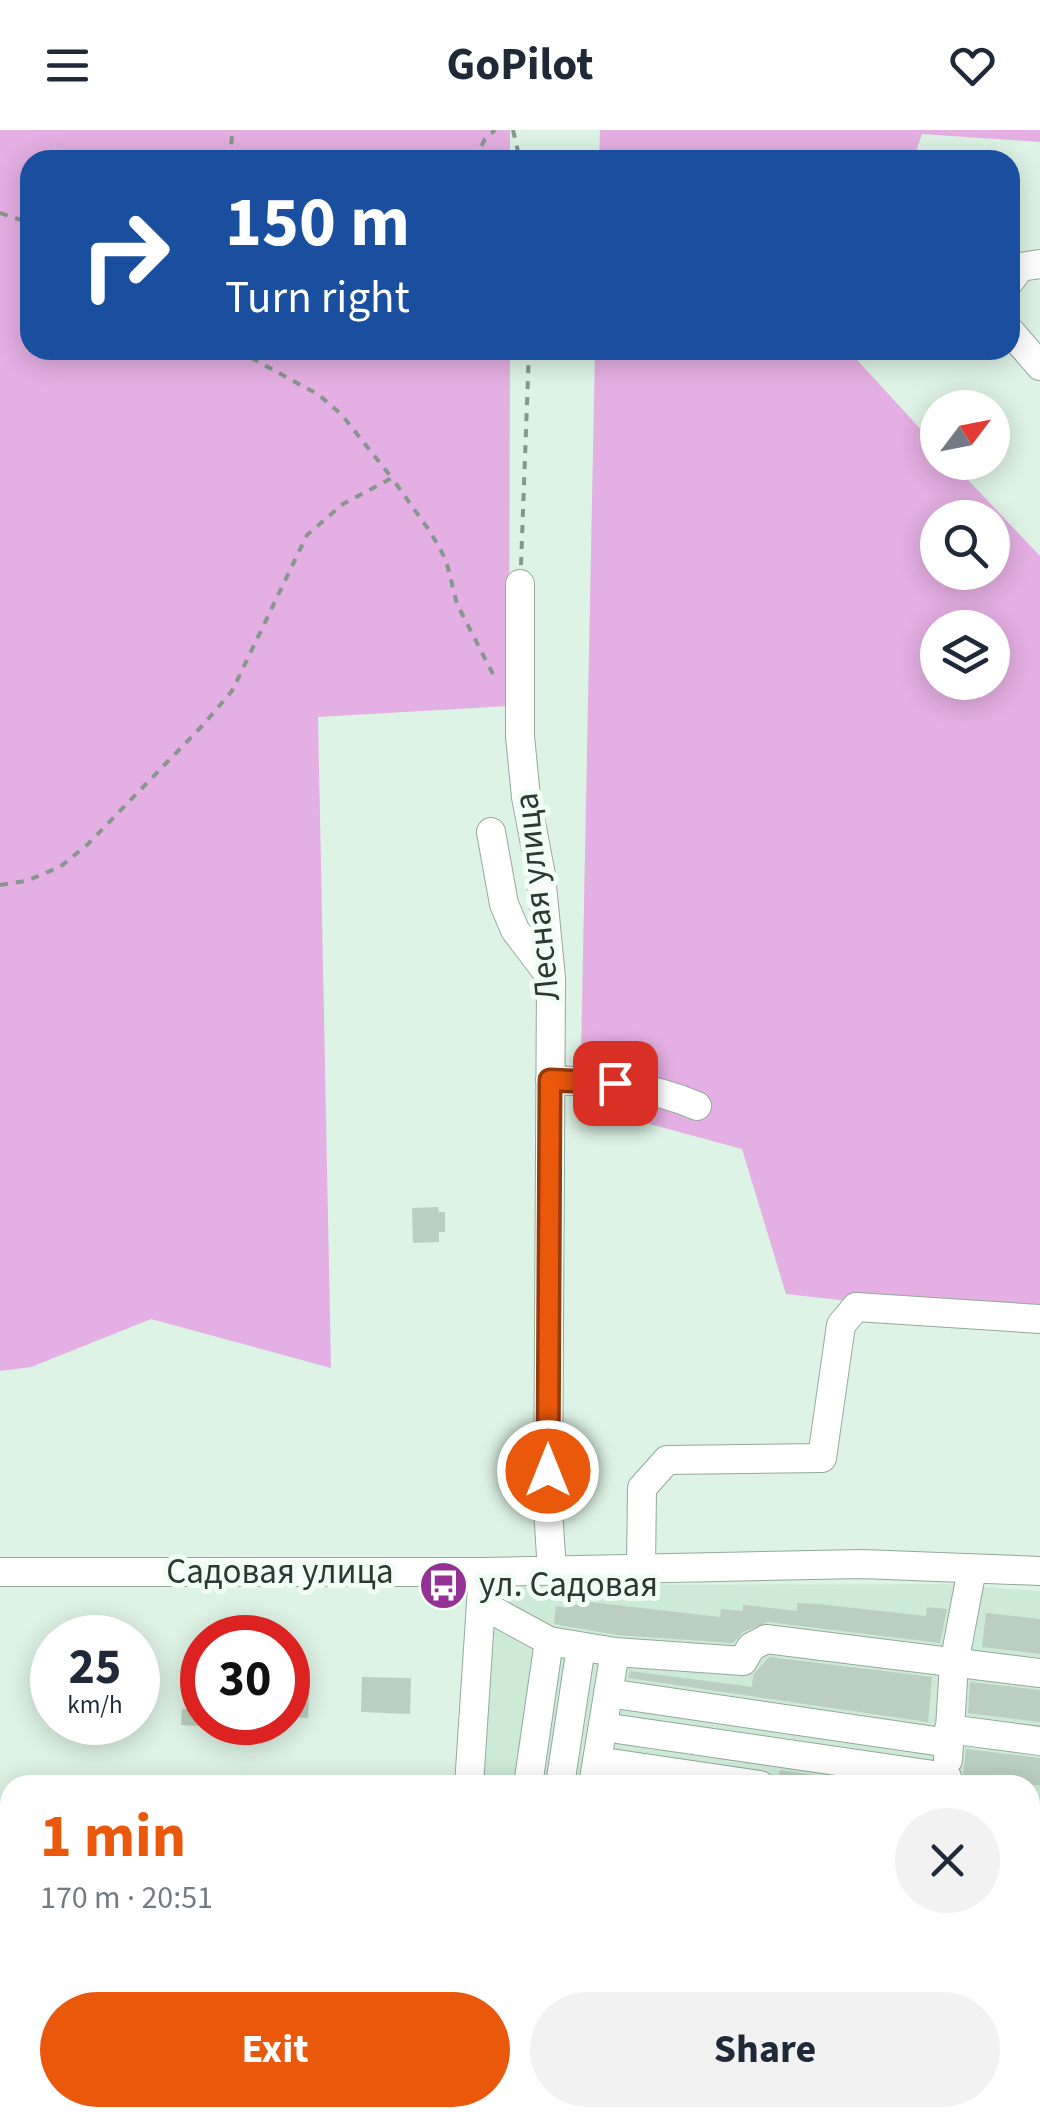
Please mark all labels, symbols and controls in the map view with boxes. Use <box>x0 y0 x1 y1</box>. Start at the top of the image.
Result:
text: GoPilot <box>447 33 593 97</box>
icon: menu <box>40 38 95 93</box>
icon: heart <box>945 38 1000 93</box>
text: 150 m <box>225 173 410 273</box>
icon: right <box>60 190 190 320</box>
text: Turn right <box>225 266 410 330</box>
north arrow <box>920 390 1010 480</box>
map controls <box>920 390 1010 700</box>
button: search <box>920 500 1010 590</box>
button: layers <box>920 610 1010 700</box>
street label: Лесная улица <box>501 790 573 1004</box>
pin <box>573 1041 658 1126</box>
icon: arrive <box>588 1056 643 1111</box>
position arrow <box>496 1419 600 1523</box>
street label: Садовая улица <box>166 1547 394 1597</box>
bus stop icon: ул. Садовая <box>418 1559 470 1611</box>
place label: ул. Садовая <box>479 1560 658 1610</box>
speed limit sign: 30 <box>180 1615 310 1745</box>
text: 25 <box>69 1632 121 1703</box>
text: km/h <box>67 1687 123 1723</box>
text: 1 min <box>40 1795 186 1880</box>
button: close <box>895 1808 1000 1913</box>
text: 170 m · 20:51 <box>40 1875 213 1921</box>
button: Exit <box>40 1992 510 2107</box>
button: Share <box>530 1992 1000 2107</box>

